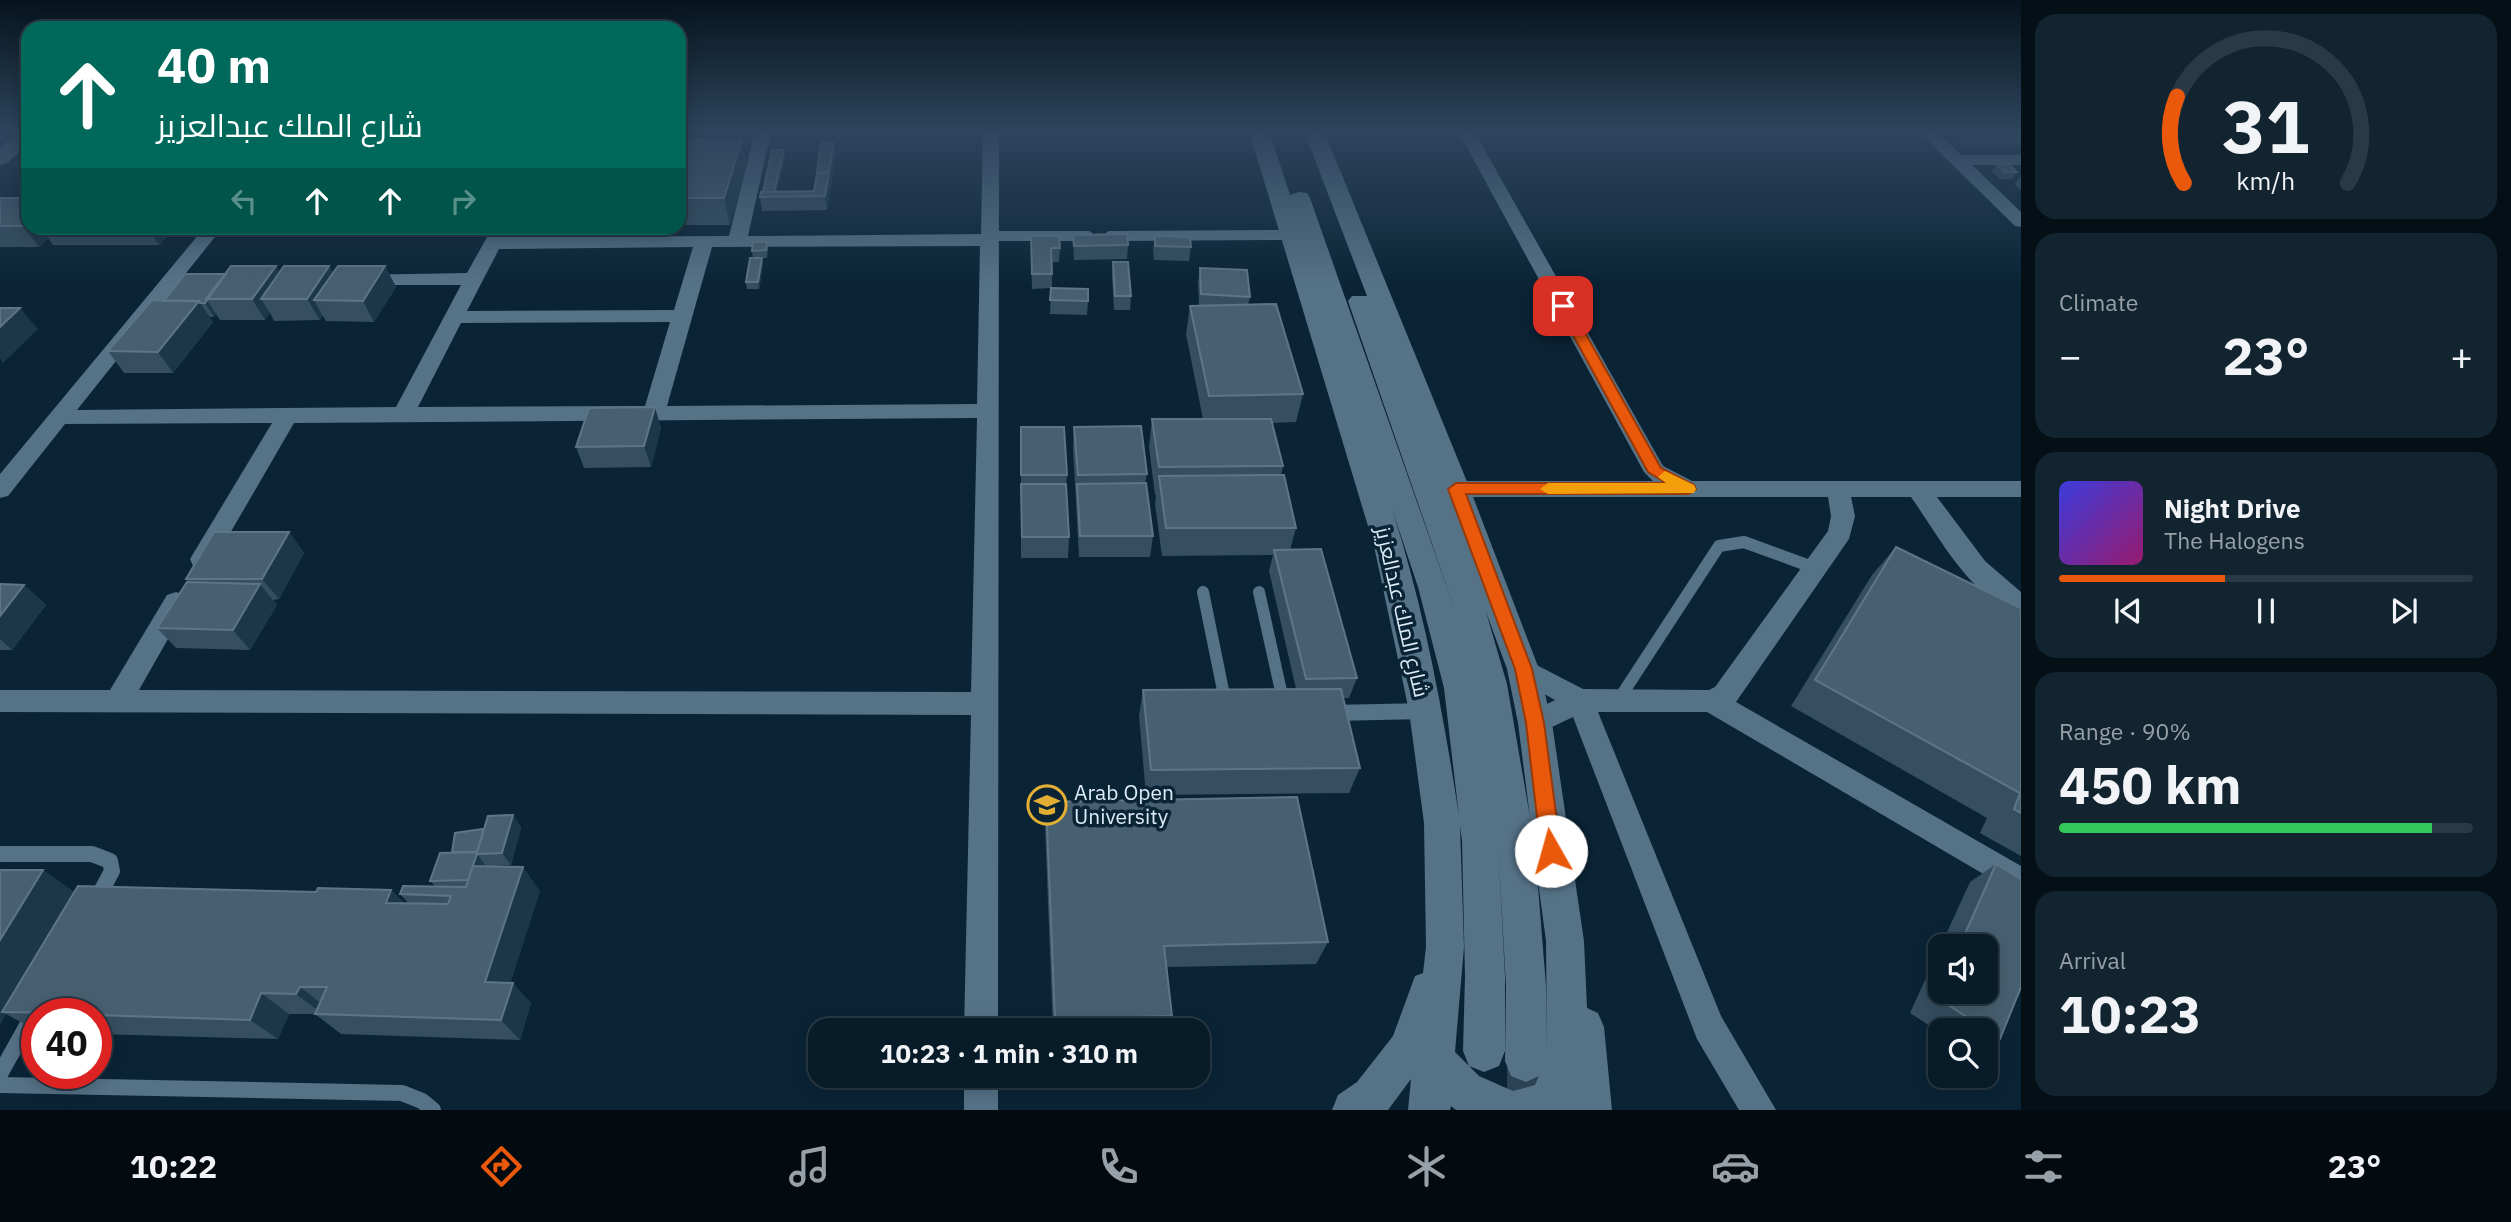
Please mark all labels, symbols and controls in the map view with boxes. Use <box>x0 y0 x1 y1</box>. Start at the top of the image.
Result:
text: 40 m <box>157 33 271 96</box>
icon: ahead <box>42 49 133 140</box>
text: 31 <box>2222 78 2310 173</box>
text: شارع الملك عبدالعزيز <box>157 104 423 146</box>
text: km/h <box>2237 163 2295 196</box>
icon: left <box>225 182 263 220</box>
icon: ahead <box>298 182 336 220</box>
icon: ahead <box>371 182 409 220</box>
icon: right <box>444 182 482 220</box>
pin <box>1533 276 1593 336</box>
icon: arrive <box>1544 287 1582 325</box>
text: Climate <box>2059 287 2138 317</box>
text: 23° <box>2223 322 2309 389</box>
text: − <box>2059 331 2082 380</box>
text: + <box>2450 331 2473 380</box>
text: Night Drive <box>2164 491 2301 525</box>
street label: شارع الملك عبدالعزيز <box>1369 523 1436 700</box>
text: The Halogens <box>2164 525 2305 555</box>
icon: previous <box>2109 592 2147 630</box>
icon: pause <box>2247 592 2285 630</box>
icon: next <box>2385 592 2423 630</box>
text: Range · 90% <box>2059 716 2191 746</box>
text: 450 km <box>2059 751 2241 818</box>
place label: Arab Open University <box>1074 778 1174 830</box>
school or university icon: Arab Open University <box>1026 784 1068 826</box>
position arrow <box>1514 814 1588 888</box>
map controls <box>1928 934 1998 1088</box>
button: sound <box>1928 934 1998 1004</box>
text: Arrival <box>2059 945 2126 975</box>
text: 10:23 <box>2059 980 2201 1047</box>
speed limit sign: 40 <box>21 998 112 1089</box>
button: search <box>1928 1018 1998 1088</box>
text: 10:23 · 1 min · 310 m <box>880 1036 1138 1070</box>
icon: directions <box>477 1142 526 1191</box>
icon: music <box>785 1142 834 1191</box>
icon: phone <box>1094 1142 1143 1191</box>
icon: climate <box>1402 1142 1451 1191</box>
icon: car <box>1711 1142 1760 1191</box>
icon: filters <box>2019 1142 2068 1191</box>
text: 10:22 <box>130 1145 217 1187</box>
text: 23° <box>2328 1145 2381 1187</box>

